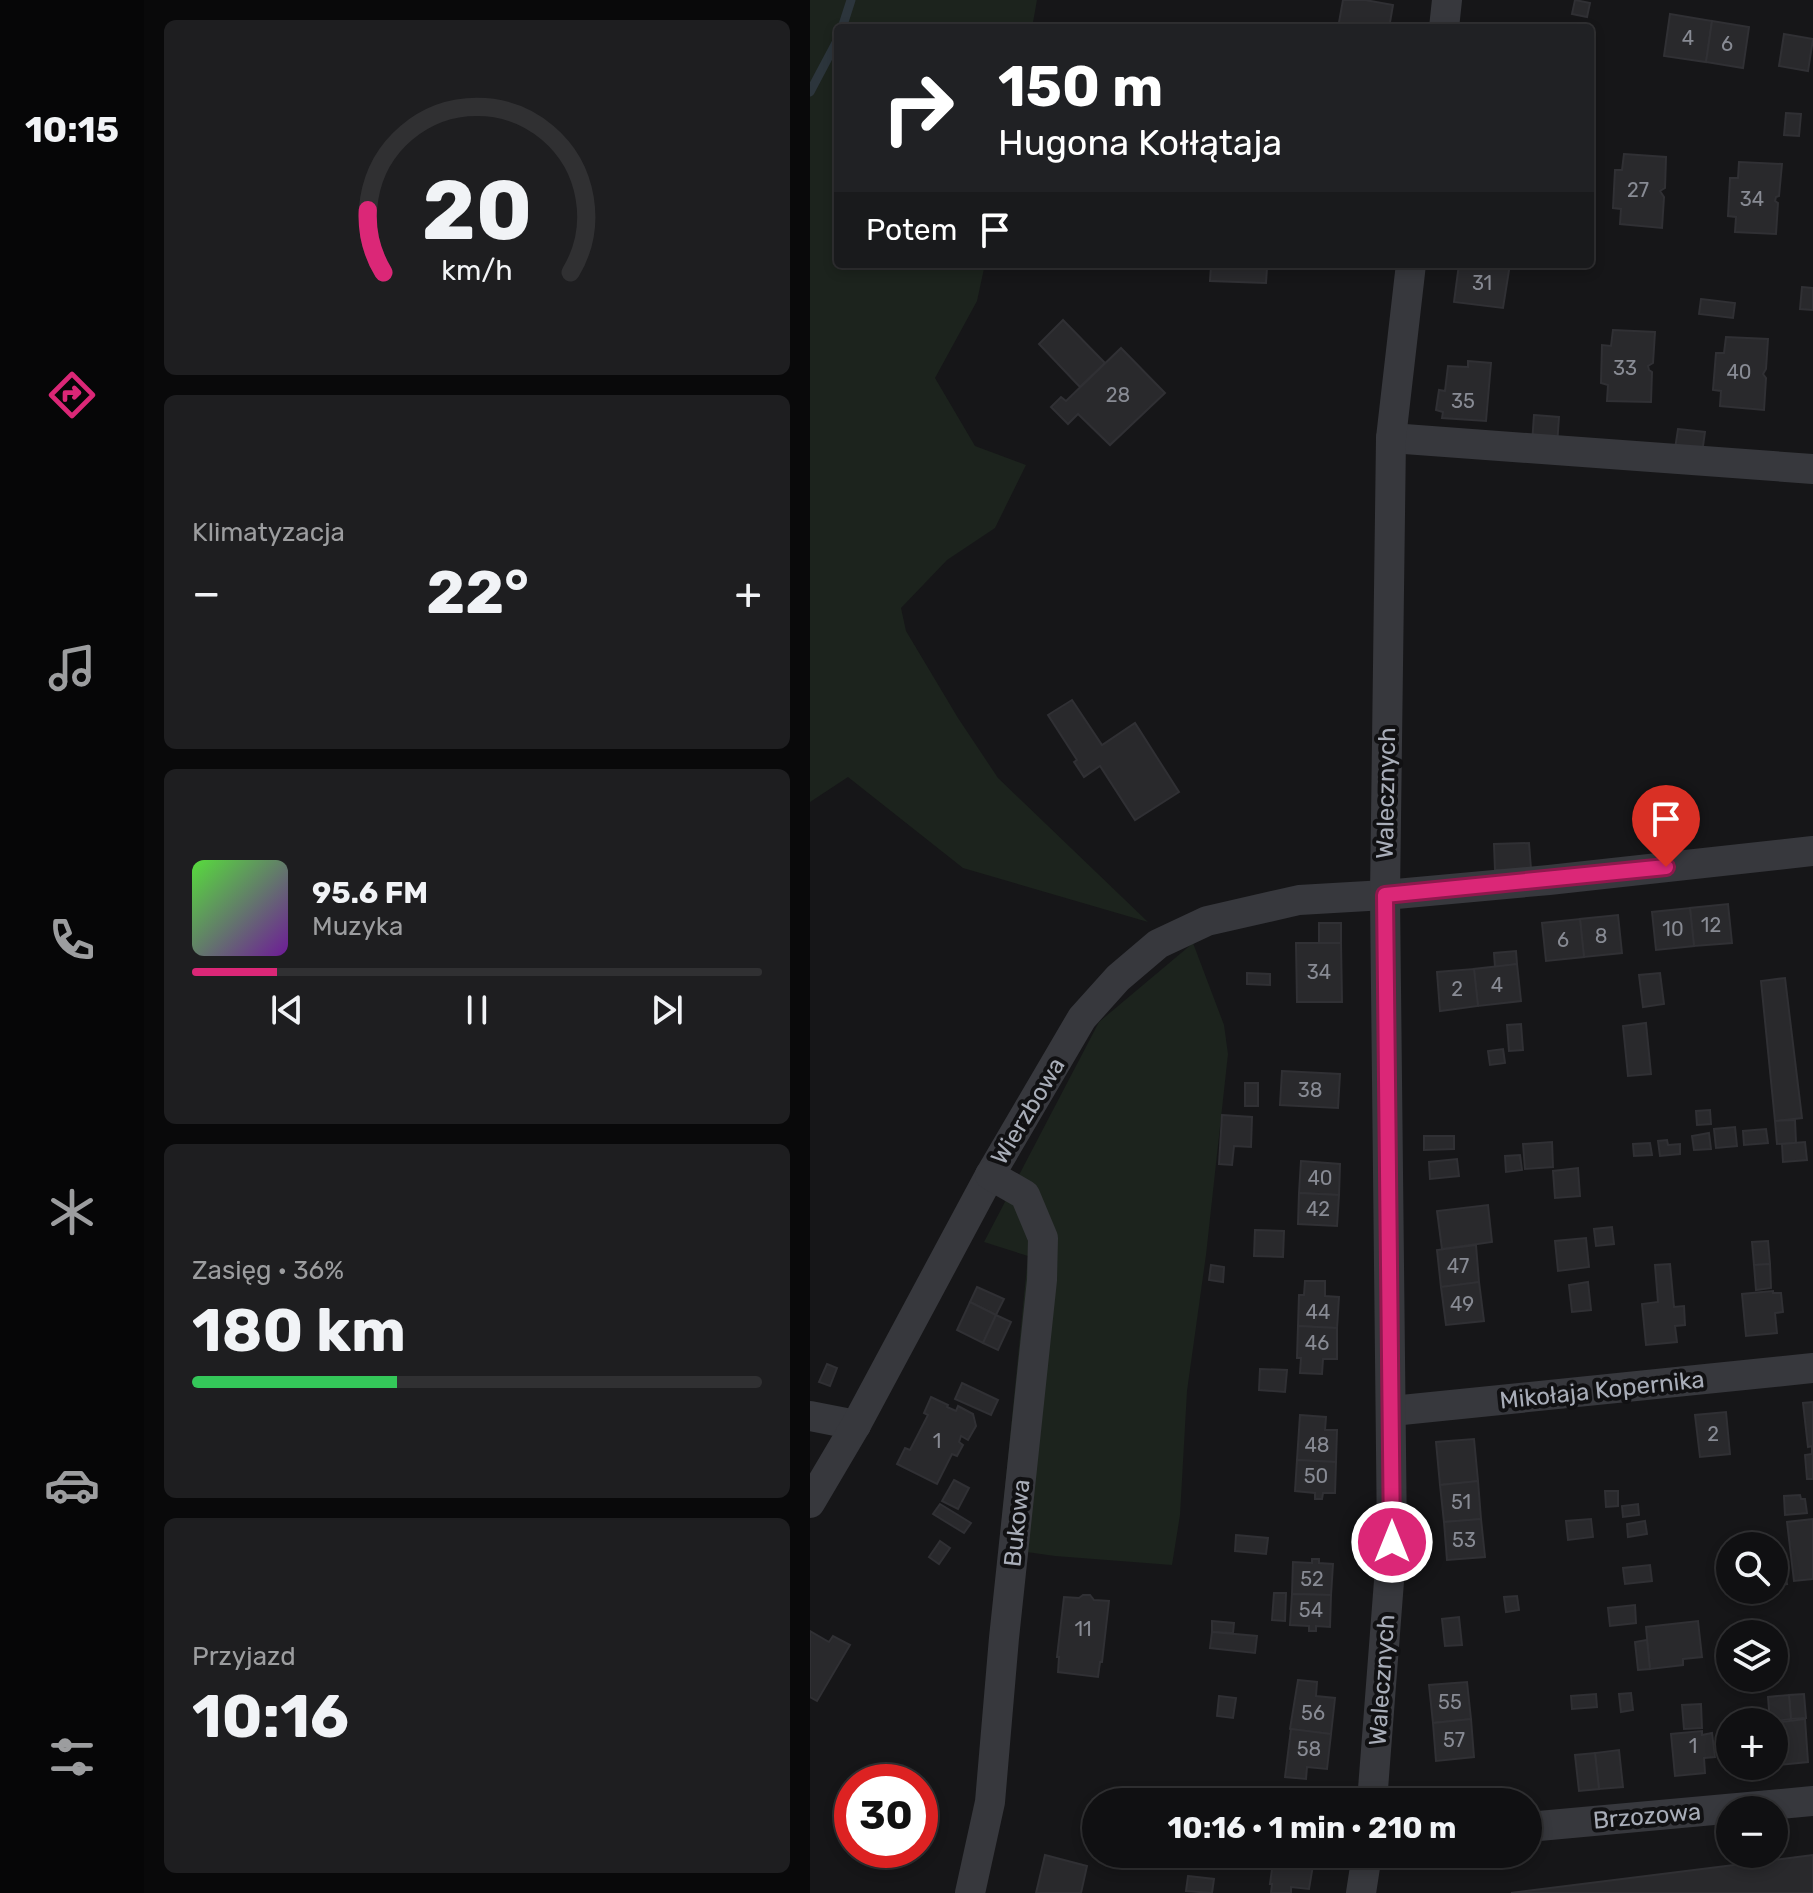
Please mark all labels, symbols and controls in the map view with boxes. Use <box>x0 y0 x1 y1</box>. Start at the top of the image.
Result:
house number: 4 <box>1682 26 1694 50</box>
house number: 6 <box>1721 32 1733 56</box>
text: 150 m <box>998 54 1163 120</box>
icon: right <box>866 56 970 160</box>
text: 10:15 <box>25 108 119 151</box>
text: Hugona Kołłątaja <box>998 121 1282 164</box>
text: 20 <box>422 161 532 260</box>
house number: 27 <box>1627 178 1649 202</box>
house number: 34 <box>1740 187 1764 211</box>
icon: arrive <box>973 208 1017 252</box>
text: Potem <box>866 212 957 248</box>
text: km/h <box>441 253 513 287</box>
house number: 31 <box>1472 271 1492 295</box>
house number: 33 <box>1613 356 1637 380</box>
house number: 40 <box>1726 360 1752 384</box>
icon: directions <box>44 367 100 423</box>
house number: 28 <box>1106 383 1130 407</box>
house number: 35 <box>1451 389 1475 413</box>
text: Klimatyzacja <box>192 517 345 548</box>
text: 22° <box>426 557 529 628</box>
text: − <box>192 567 221 619</box>
text: + <box>735 567 762 619</box>
icon: music <box>44 640 100 696</box>
street label: Walecznych <box>1371 727 1401 859</box>
pin <box>1632 785 1700 867</box>
icon: arrive <box>1644 797 1688 841</box>
text: 95.6 FM <box>312 875 428 911</box>
text: Muzyka <box>312 911 403 942</box>
icon: phone <box>44 912 100 968</box>
house number: 12 <box>1701 913 1721 937</box>
house number: 10 <box>1662 917 1684 941</box>
house number: 8 <box>1595 924 1607 948</box>
house number: 6 <box>1557 928 1569 952</box>
house number: 34 <box>1307 960 1331 984</box>
house number: 4 <box>1491 973 1503 997</box>
house number: 2 <box>1451 977 1463 1001</box>
icon: previous <box>265 988 309 1032</box>
icon: pause <box>455 988 499 1032</box>
icon: next <box>645 988 689 1032</box>
street label: Wierzbowa <box>985 1053 1071 1169</box>
house number: 38 <box>1298 1078 1322 1102</box>
house number: 40 <box>1307 1166 1333 1190</box>
icon: climate <box>44 1184 100 1240</box>
house number: 42 <box>1306 1197 1330 1221</box>
house number: 47 <box>1447 1254 1469 1278</box>
text: Zasięg · 36% <box>192 1255 344 1286</box>
house number: 49 <box>1450 1292 1474 1316</box>
text: 180 km <box>192 1295 406 1366</box>
house number: 44 <box>1306 1300 1330 1324</box>
house number: 46 <box>1305 1331 1329 1355</box>
street label: Mikołaja Kopernika <box>1498 1365 1706 1415</box>
house number: 2 <box>1707 1422 1719 1446</box>
house number: 1 <box>933 1429 941 1453</box>
house number: 48 <box>1304 1433 1330 1457</box>
icon: car <box>44 1457 100 1513</box>
house number: 50 <box>1304 1464 1328 1488</box>
street label: Bukowa <box>998 1478 1036 1568</box>
house number: 51 <box>1451 1490 1471 1514</box>
position arrow <box>1350 1500 1434 1584</box>
house number: 53 <box>1452 1528 1476 1552</box>
map controls <box>1716 1532 1788 1868</box>
button: search <box>1716 1532 1788 1604</box>
house number: 52 <box>1300 1567 1324 1591</box>
house number: 54 <box>1299 1598 1323 1622</box>
street label: Walecznych <box>1363 1613 1401 1747</box>
house number: 11 <box>1074 1617 1092 1641</box>
button: layers <box>1716 1620 1788 1692</box>
text: Przyjazd <box>192 1641 296 1672</box>
text: 10:16 <box>192 1681 349 1752</box>
house number: 55 <box>1438 1690 1462 1714</box>
house number: 56 <box>1301 1701 1325 1725</box>
button: + <box>1716 1708 1788 1780</box>
house number: 57 <box>1443 1728 1465 1752</box>
icon: filters <box>44 1729 100 1785</box>
house number: 1 <box>1689 1734 1697 1758</box>
house number: 58 <box>1297 1737 1321 1761</box>
speed limit sign: 30 <box>834 1764 938 1868</box>
button: − <box>1716 1796 1788 1868</box>
street label: Brzozowa <box>1592 1797 1702 1835</box>
text: 10:16 · 1 min · 210 m <box>1167 1810 1457 1846</box>

